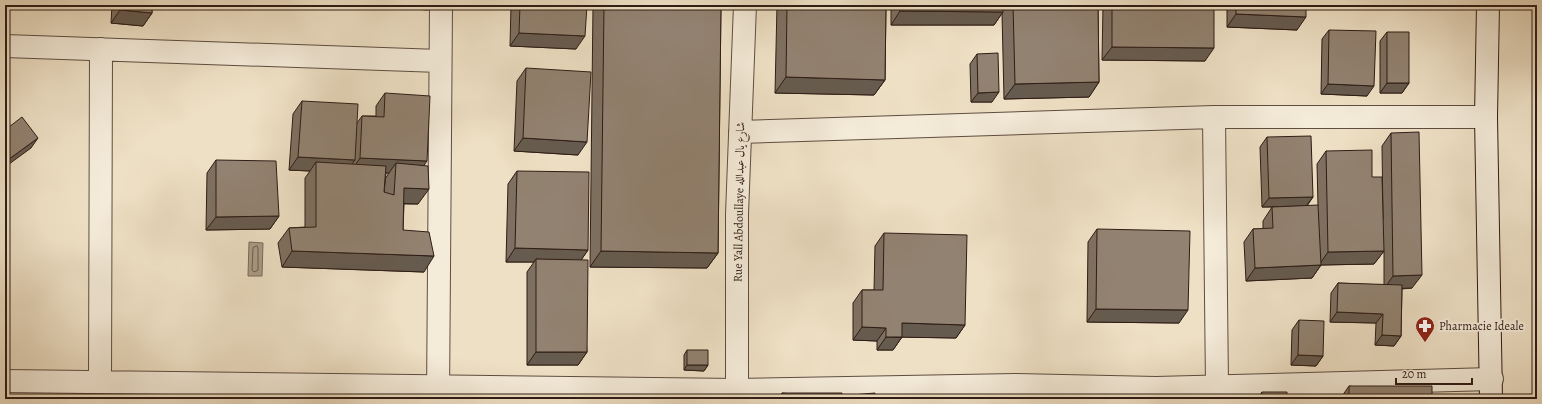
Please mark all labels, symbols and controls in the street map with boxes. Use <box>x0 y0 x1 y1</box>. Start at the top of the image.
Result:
street label: Rue Yall Abdoullaye شارع يال عبدالله <box>730 122 751 282</box>
pharmacy icon: Pharmacie Ideale <box>1414 315 1436 343</box>
place label: Pharmacie Ideale <box>1439 318 1524 334</box>
scale bar <box>1396 360 1472 386</box>
text: 20 m <box>1402 366 1426 382</box>

